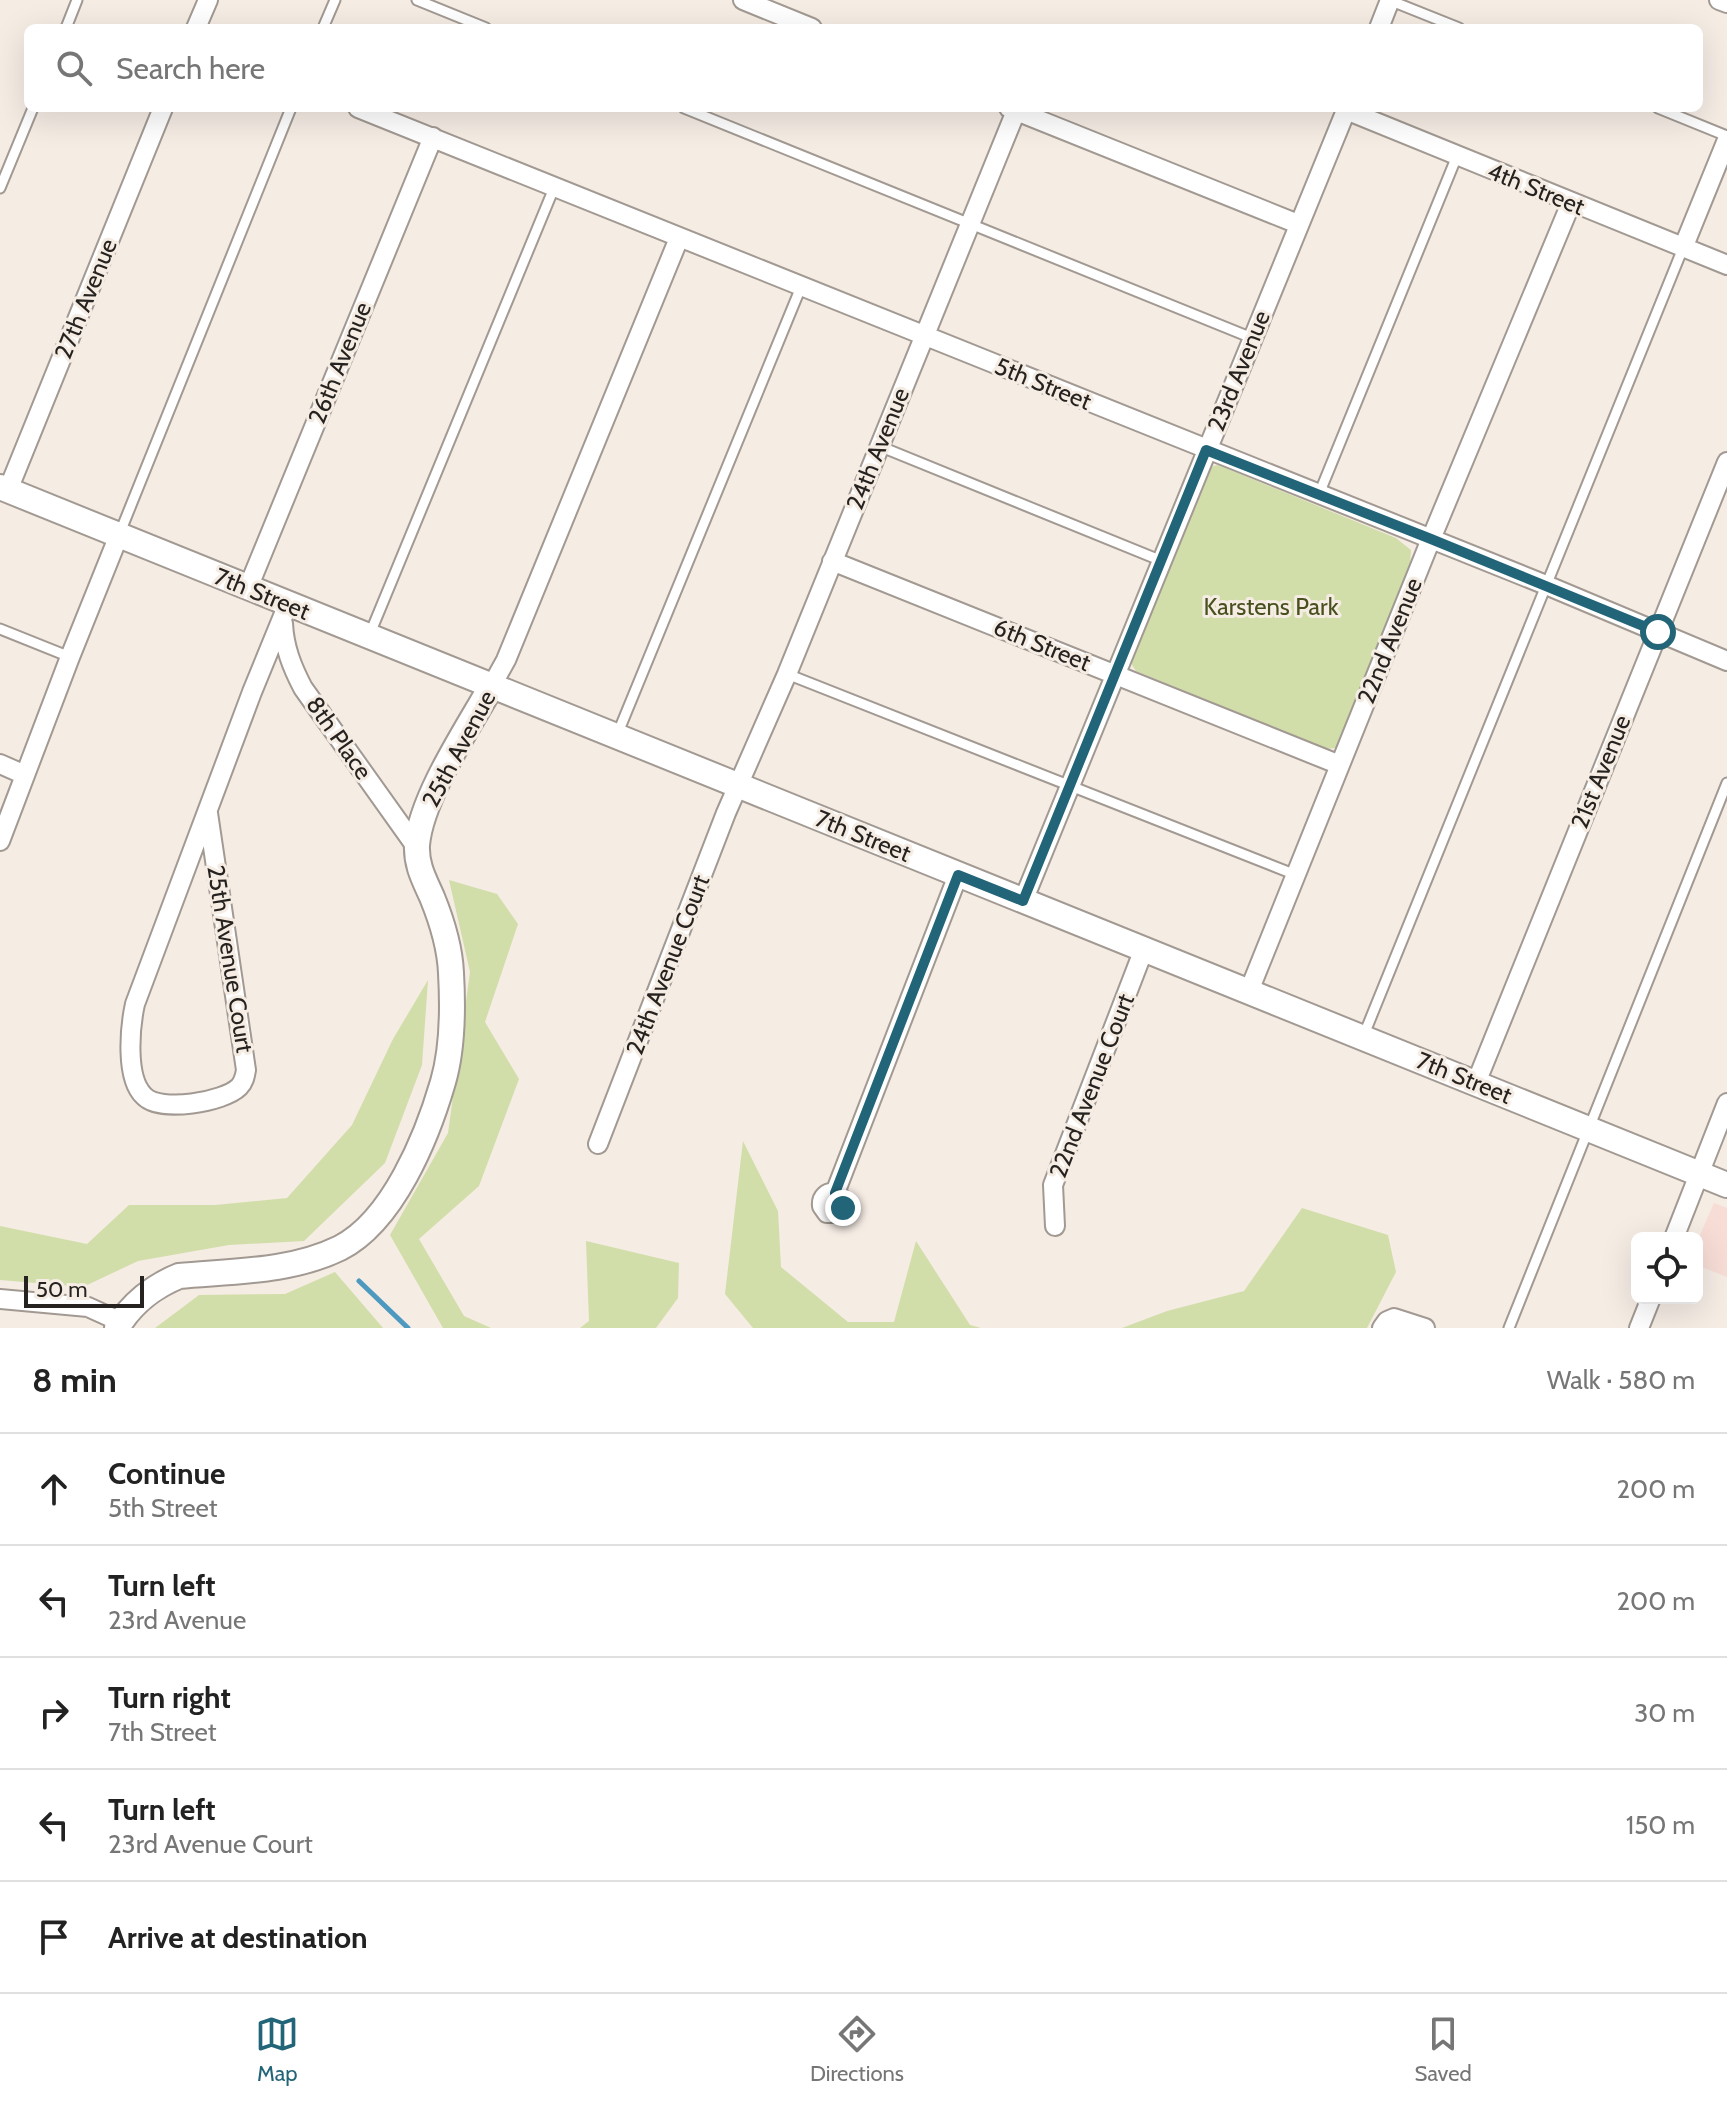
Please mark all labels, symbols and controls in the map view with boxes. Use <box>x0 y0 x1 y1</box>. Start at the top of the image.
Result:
search box <box>24 24 1703 112</box>
icon: search <box>52 46 96 90</box>
text: Search here <box>116 50 265 87</box>
street label: 4th Street <box>1483 156 1589 221</box>
street label: 27th Avenue <box>48 234 123 363</box>
street label: 26th Avenue <box>302 298 377 428</box>
street label: 23rd Avenue <box>1201 306 1276 435</box>
street label: 5th Street <box>991 351 1096 416</box>
street label: 24th Avenue <box>840 384 915 514</box>
street label: 7th Street <box>210 561 314 626</box>
street label: 22nd Avenue <box>1351 574 1428 708</box>
park label: Karstens Park <box>1204 592 1339 621</box>
street label: 6th Street <box>990 612 1095 677</box>
route start <box>1640 614 1676 650</box>
street label: 25th Avenue <box>416 685 501 812</box>
street label: 8th Place <box>300 691 378 785</box>
street label: 21st Avenue <box>1565 711 1636 833</box>
street label: 7th Street <box>811 803 915 868</box>
street label: 25th Avenue Court <box>201 863 260 1055</box>
street label: 24th Avenue Court <box>620 871 715 1059</box>
street label: 22nd Avenue Court <box>1043 990 1140 1182</box>
street label: 7th Street <box>1412 1045 1516 1110</box>
route end <box>825 1190 861 1226</box>
map controls <box>1631 1232 1703 1304</box>
button: locate <box>1631 1232 1703 1304</box>
scale bar <box>24 1272 144 1308</box>
text: 50 m <box>36 1276 88 1303</box>
text: 8 min <box>32 1359 117 1401</box>
text: Walk · 580 m <box>1547 1364 1695 1396</box>
text: Continue <box>108 1455 225 1492</box>
icon: ahead <box>32 1467 76 1511</box>
text: 200 m <box>1616 1473 1695 1505</box>
text: 5th Street <box>108 1492 218 1524</box>
text: Turn left <box>108 1567 216 1604</box>
icon: left <box>32 1579 76 1623</box>
text: 200 m <box>1616 1585 1695 1617</box>
text: 23rd Avenue <box>108 1604 246 1636</box>
text: Turn right <box>108 1679 231 1716</box>
icon: right <box>32 1691 76 1735</box>
text: 30 m <box>1634 1697 1695 1729</box>
text: 7th Street <box>108 1716 217 1748</box>
text: Turn left <box>108 1791 216 1828</box>
icon: left <box>32 1803 76 1847</box>
text: 150 m <box>1626 1809 1695 1841</box>
text: 23rd Avenue Court <box>108 1828 313 1860</box>
icon: arrive <box>32 1915 76 1959</box>
text: Arrive at destination <box>108 1919 368 1956</box>
tab: Map <box>255 2012 299 2087</box>
tab: Directions <box>810 2012 904 2087</box>
tab: Saved <box>1415 2012 1472 2087</box>

